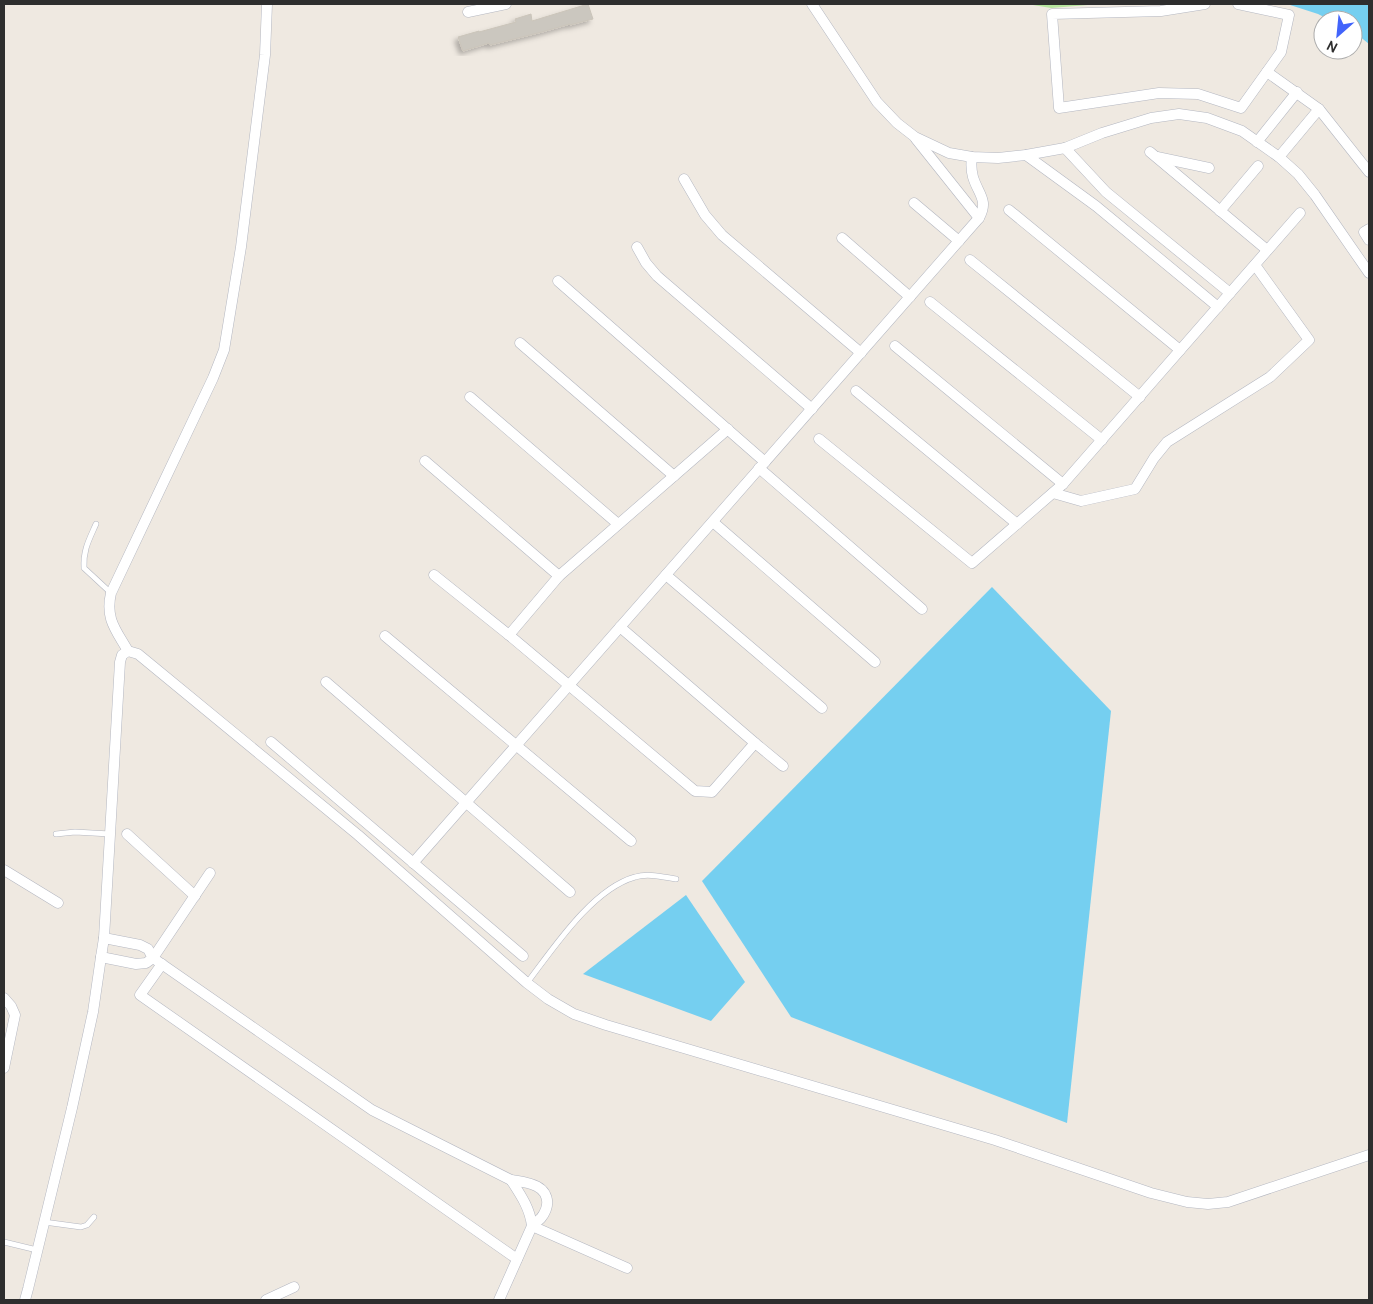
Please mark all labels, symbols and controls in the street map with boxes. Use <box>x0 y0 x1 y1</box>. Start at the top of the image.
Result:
north arrow <box>1313 10 1363 60</box>
text: N <box>1324 36 1341 57</box>

